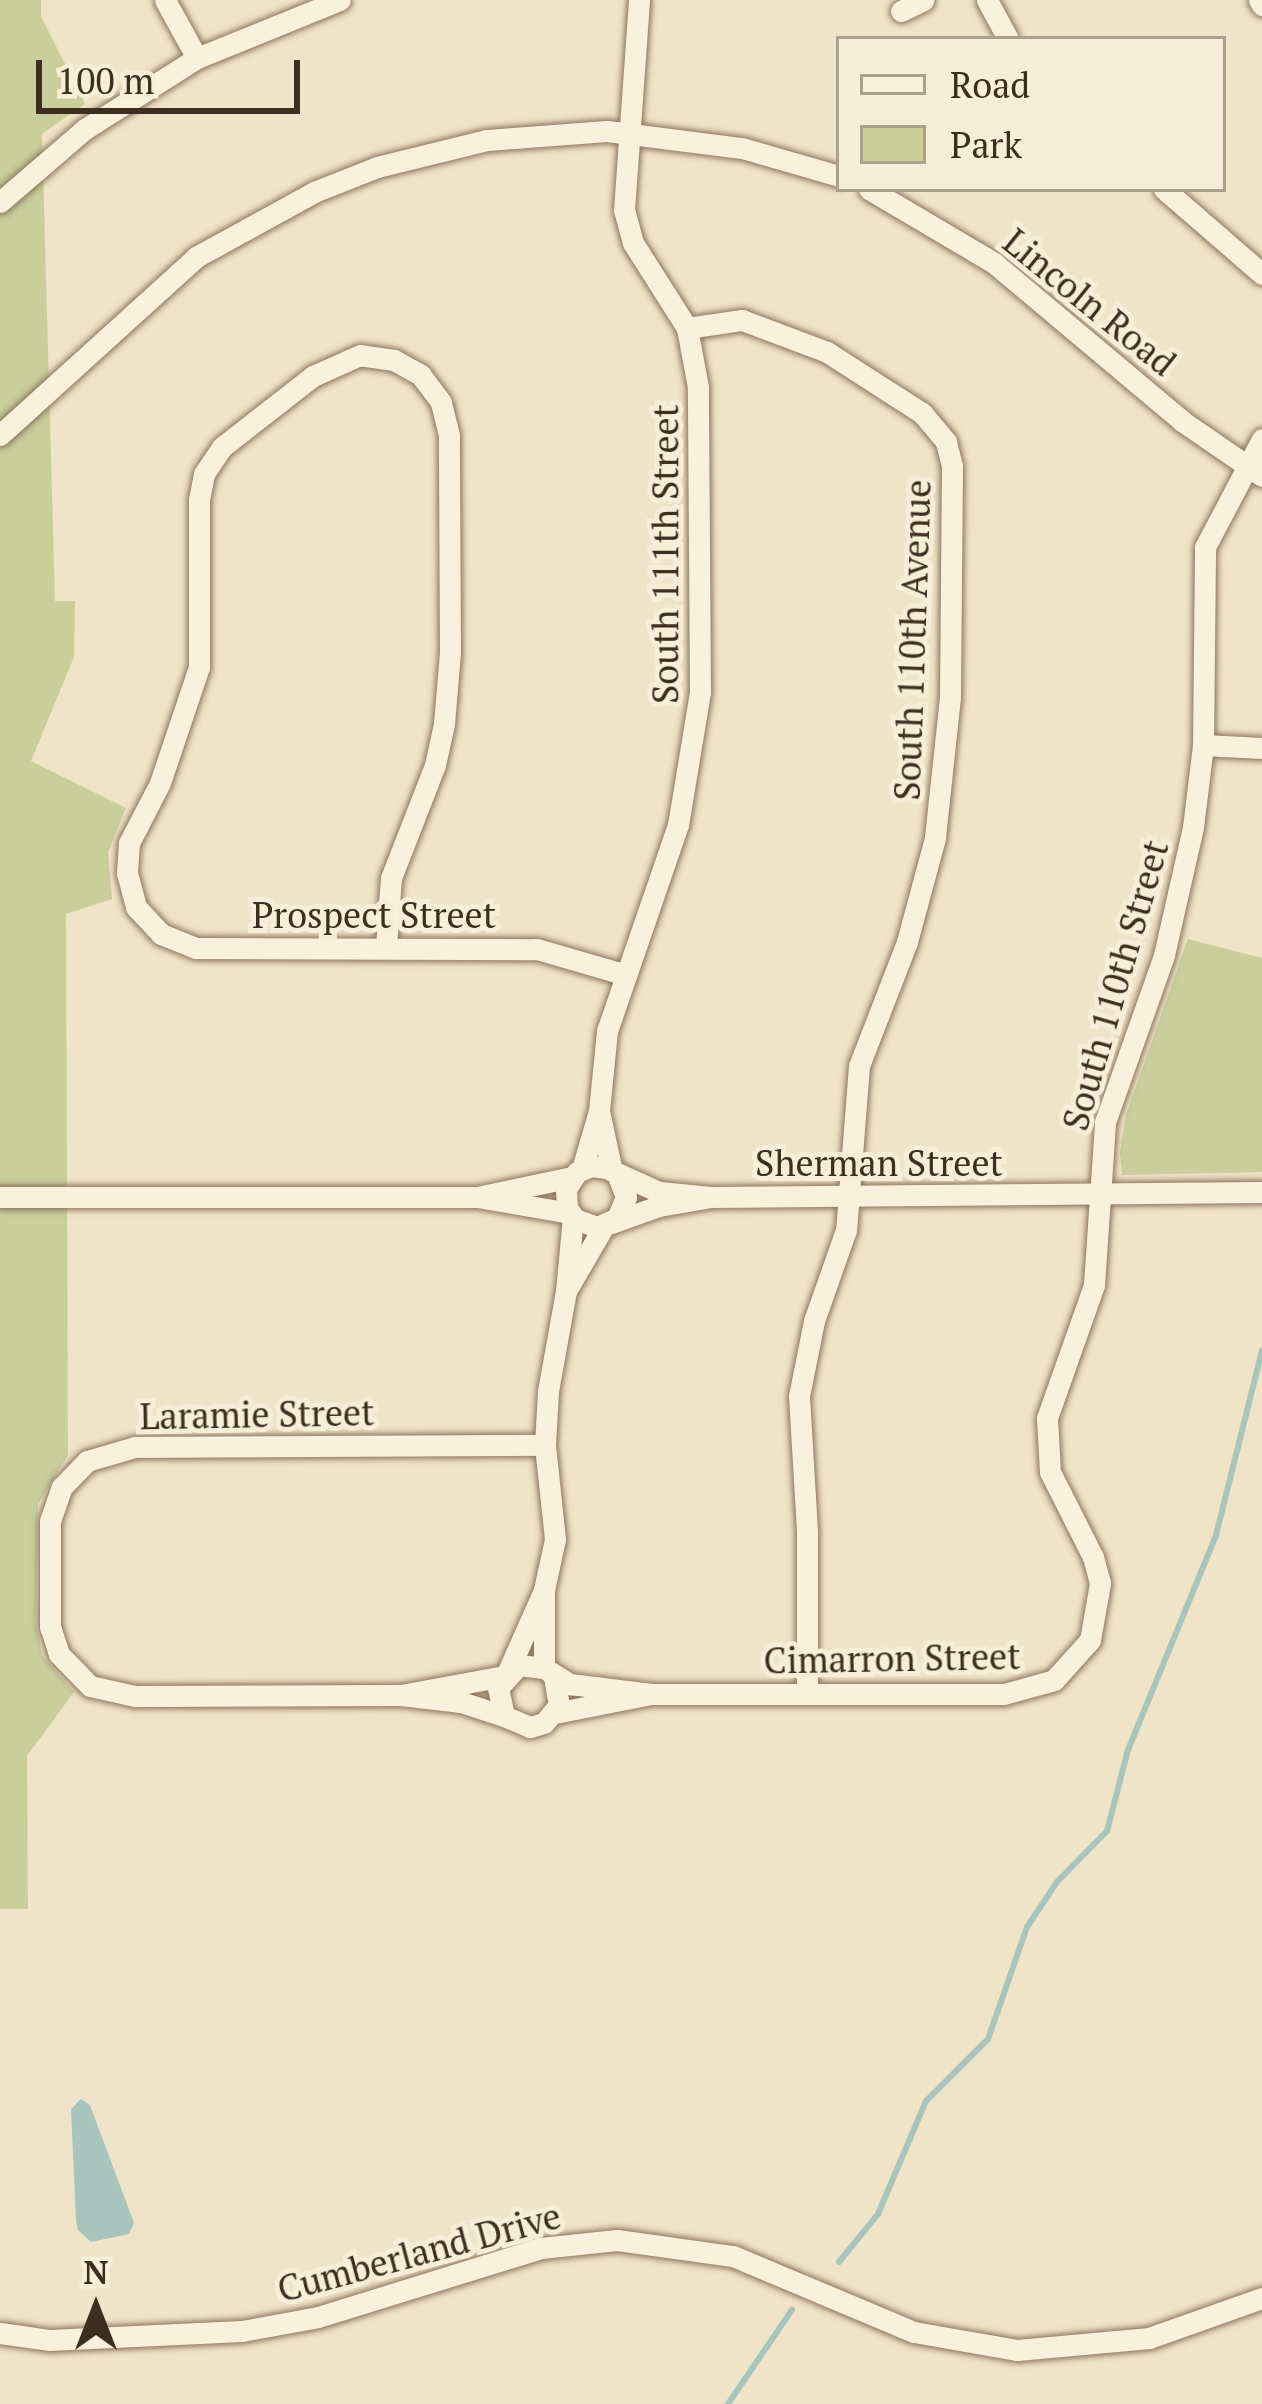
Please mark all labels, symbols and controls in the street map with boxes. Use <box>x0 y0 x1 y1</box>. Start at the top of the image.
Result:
scale bar <box>42 36 306 110</box>
legend <box>836 36 1226 192</box>
text: 100 m <box>57 57 154 104</box>
text: Road <box>950 61 1030 108</box>
text: Park <box>950 121 1022 168</box>
street label: Lincoln Road <box>995 219 1185 385</box>
street label: South 111th Street <box>643 404 687 704</box>
street label: South 110th Avenue <box>885 478 939 802</box>
street label: South 110th Street <box>1053 835 1177 1135</box>
street label: Prospect Street <box>252 893 496 937</box>
street label: Sherman Street <box>755 1141 1003 1185</box>
street label: Laramie Street <box>139 1390 375 1438</box>
street label: Cimarron Street <box>763 1634 1021 1682</box>
street label: Cumberland Drive <box>273 2193 565 2311</box>
north arrow <box>36 2248 156 2368</box>
text: N <box>83 2250 109 2293</box>

